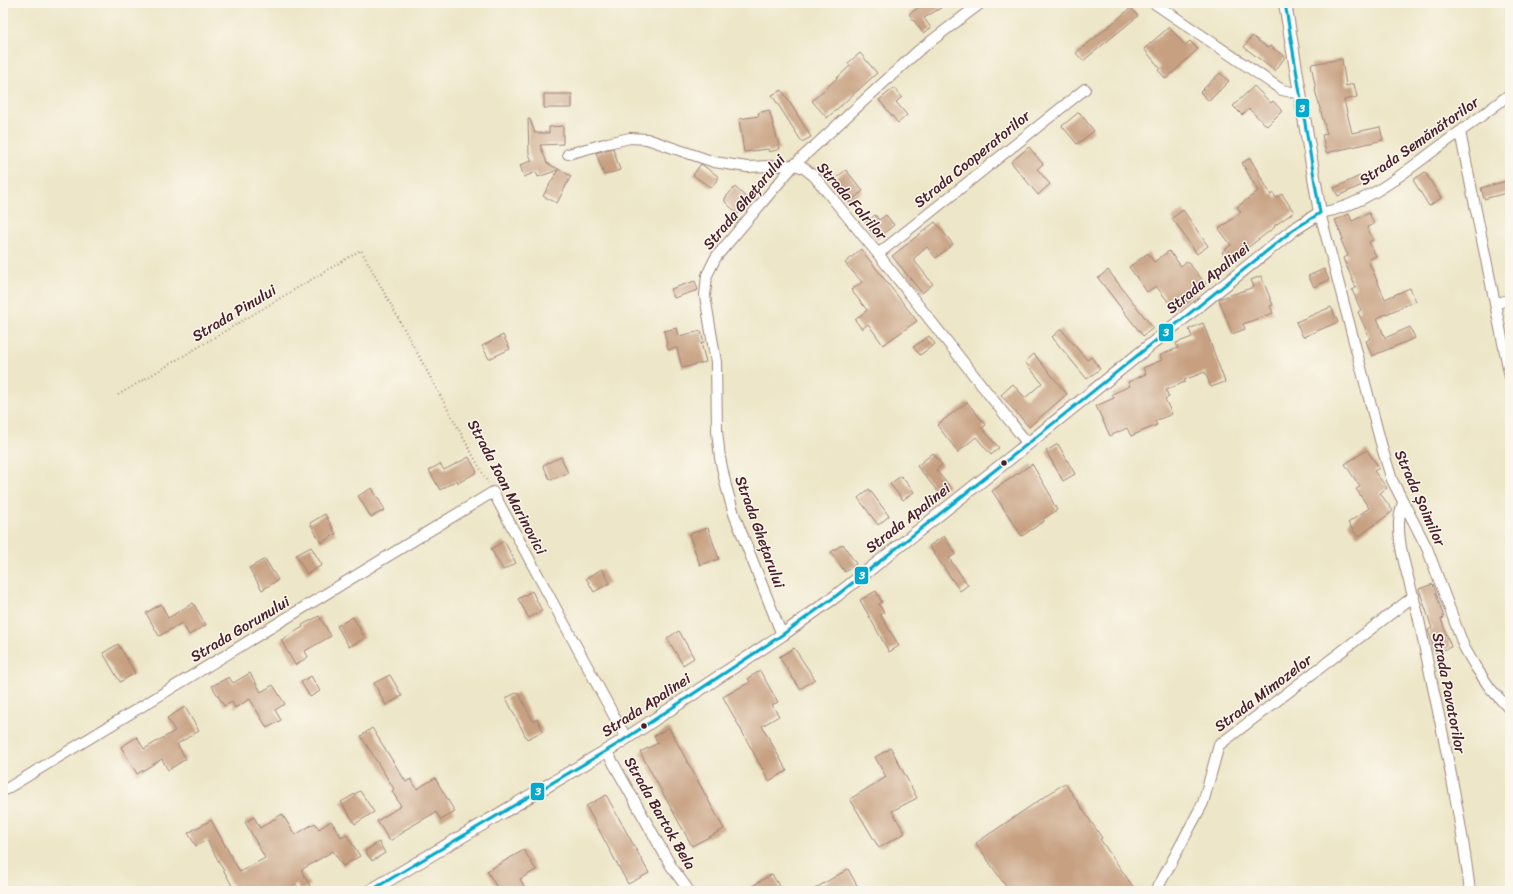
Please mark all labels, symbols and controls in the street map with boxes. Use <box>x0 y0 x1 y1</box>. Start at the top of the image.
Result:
street label: Strada Semănătorilor <box>1353 89 1485 192</box>
line badge: 3 <box>1295 98 1310 118</box>
text: 3 <box>1298 99 1306 118</box>
street label: Strada Cooperatorilor <box>908 103 1037 215</box>
street label: Strada Ghețarului <box>696 148 792 256</box>
street label: Strada Folrilor <box>810 156 894 247</box>
street label: Strada Apalinei <box>1160 235 1257 320</box>
street label: Strada Pinului <box>187 277 282 349</box>
line badge: 3 <box>1158 323 1174 342</box>
text: 3 <box>1162 323 1170 342</box>
street label: Strada Ioan Marinovici <box>460 414 554 560</box>
street label: Strada Șoimilor <box>1387 445 1453 551</box>
unlabelled marker <box>999 458 1009 468</box>
street label: Strada Ghețarului <box>728 472 793 593</box>
street label: Strada Apalinei <box>860 476 957 560</box>
line badge: 3 <box>854 566 869 585</box>
text: 3 <box>858 566 866 585</box>
street label: Strada Gorunului <box>185 588 296 669</box>
street label: Strada Pavatorilor <box>1425 630 1474 757</box>
street label: Strada Mimozelor <box>1208 647 1318 739</box>
street label: Strada Apalinei <box>596 666 697 744</box>
unlabelled marker <box>639 721 649 731</box>
street label: Strada Bartok Bela <box>617 751 703 875</box>
line badge: 3 <box>530 782 545 801</box>
text: 3 <box>534 782 542 801</box>

